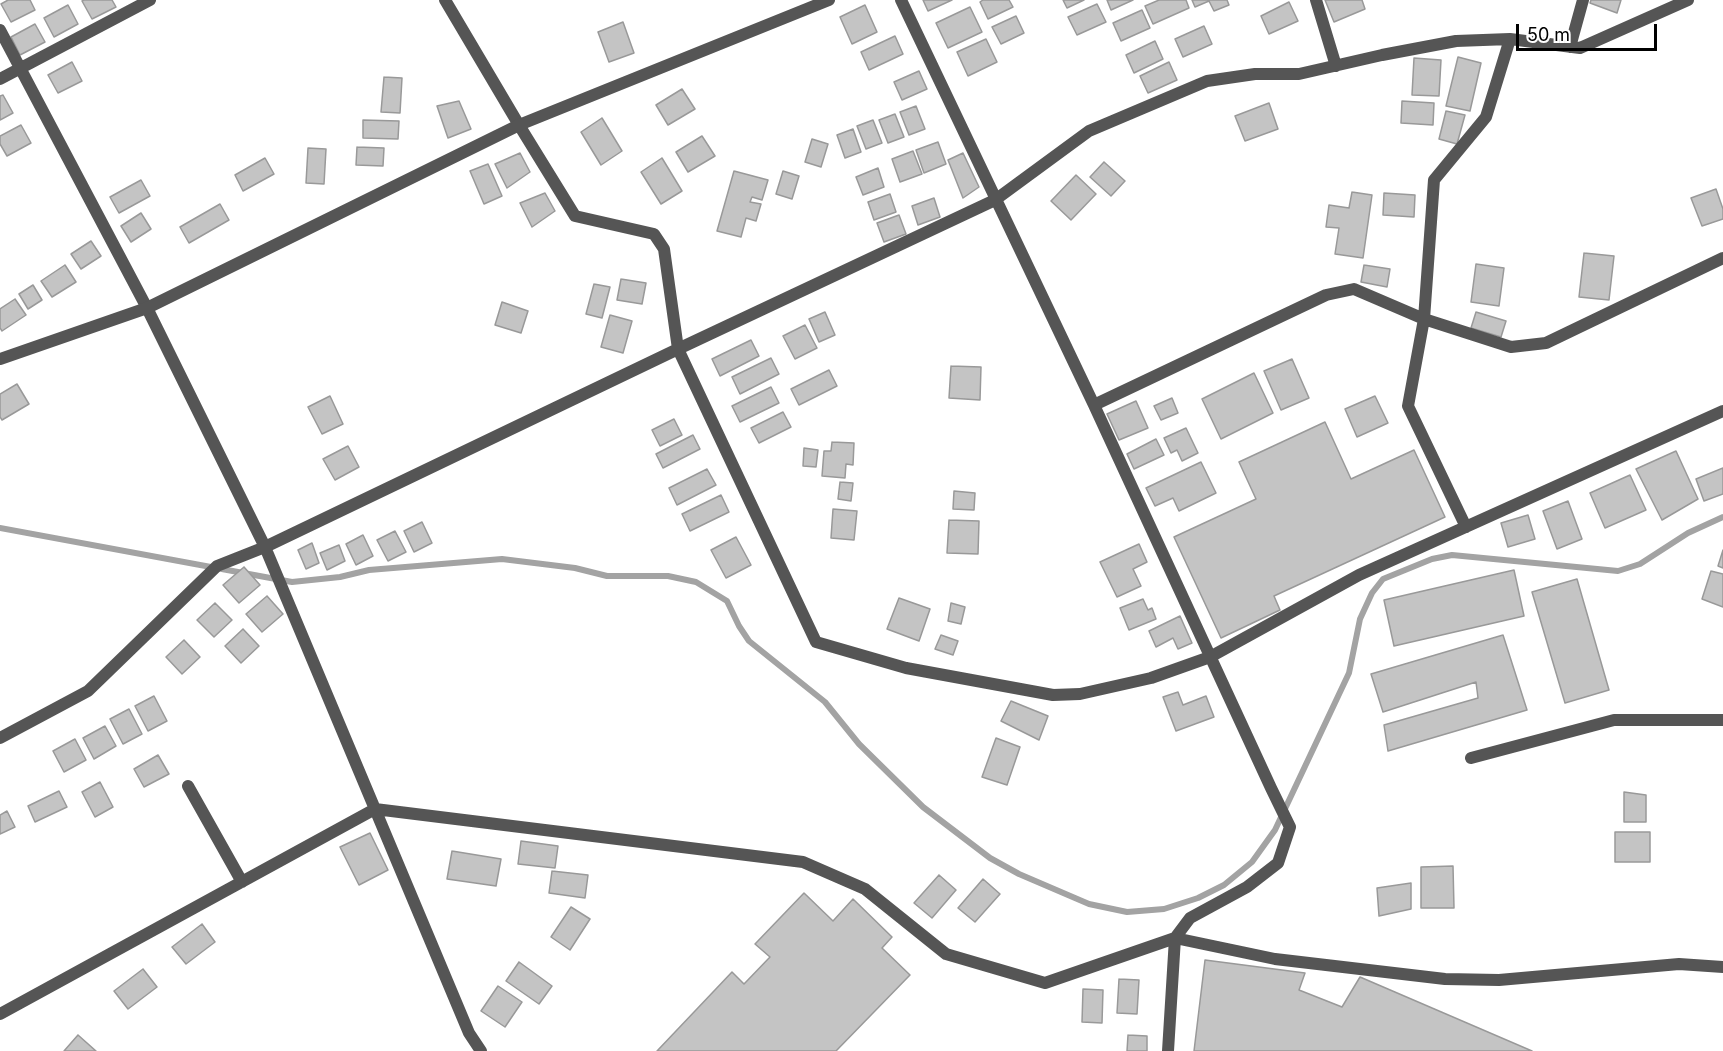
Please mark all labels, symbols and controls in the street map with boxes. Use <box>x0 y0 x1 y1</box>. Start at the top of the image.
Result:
scale bar <box>1519 12 1660 50</box>
text: 50 m <box>1527 24 1570 45</box>

